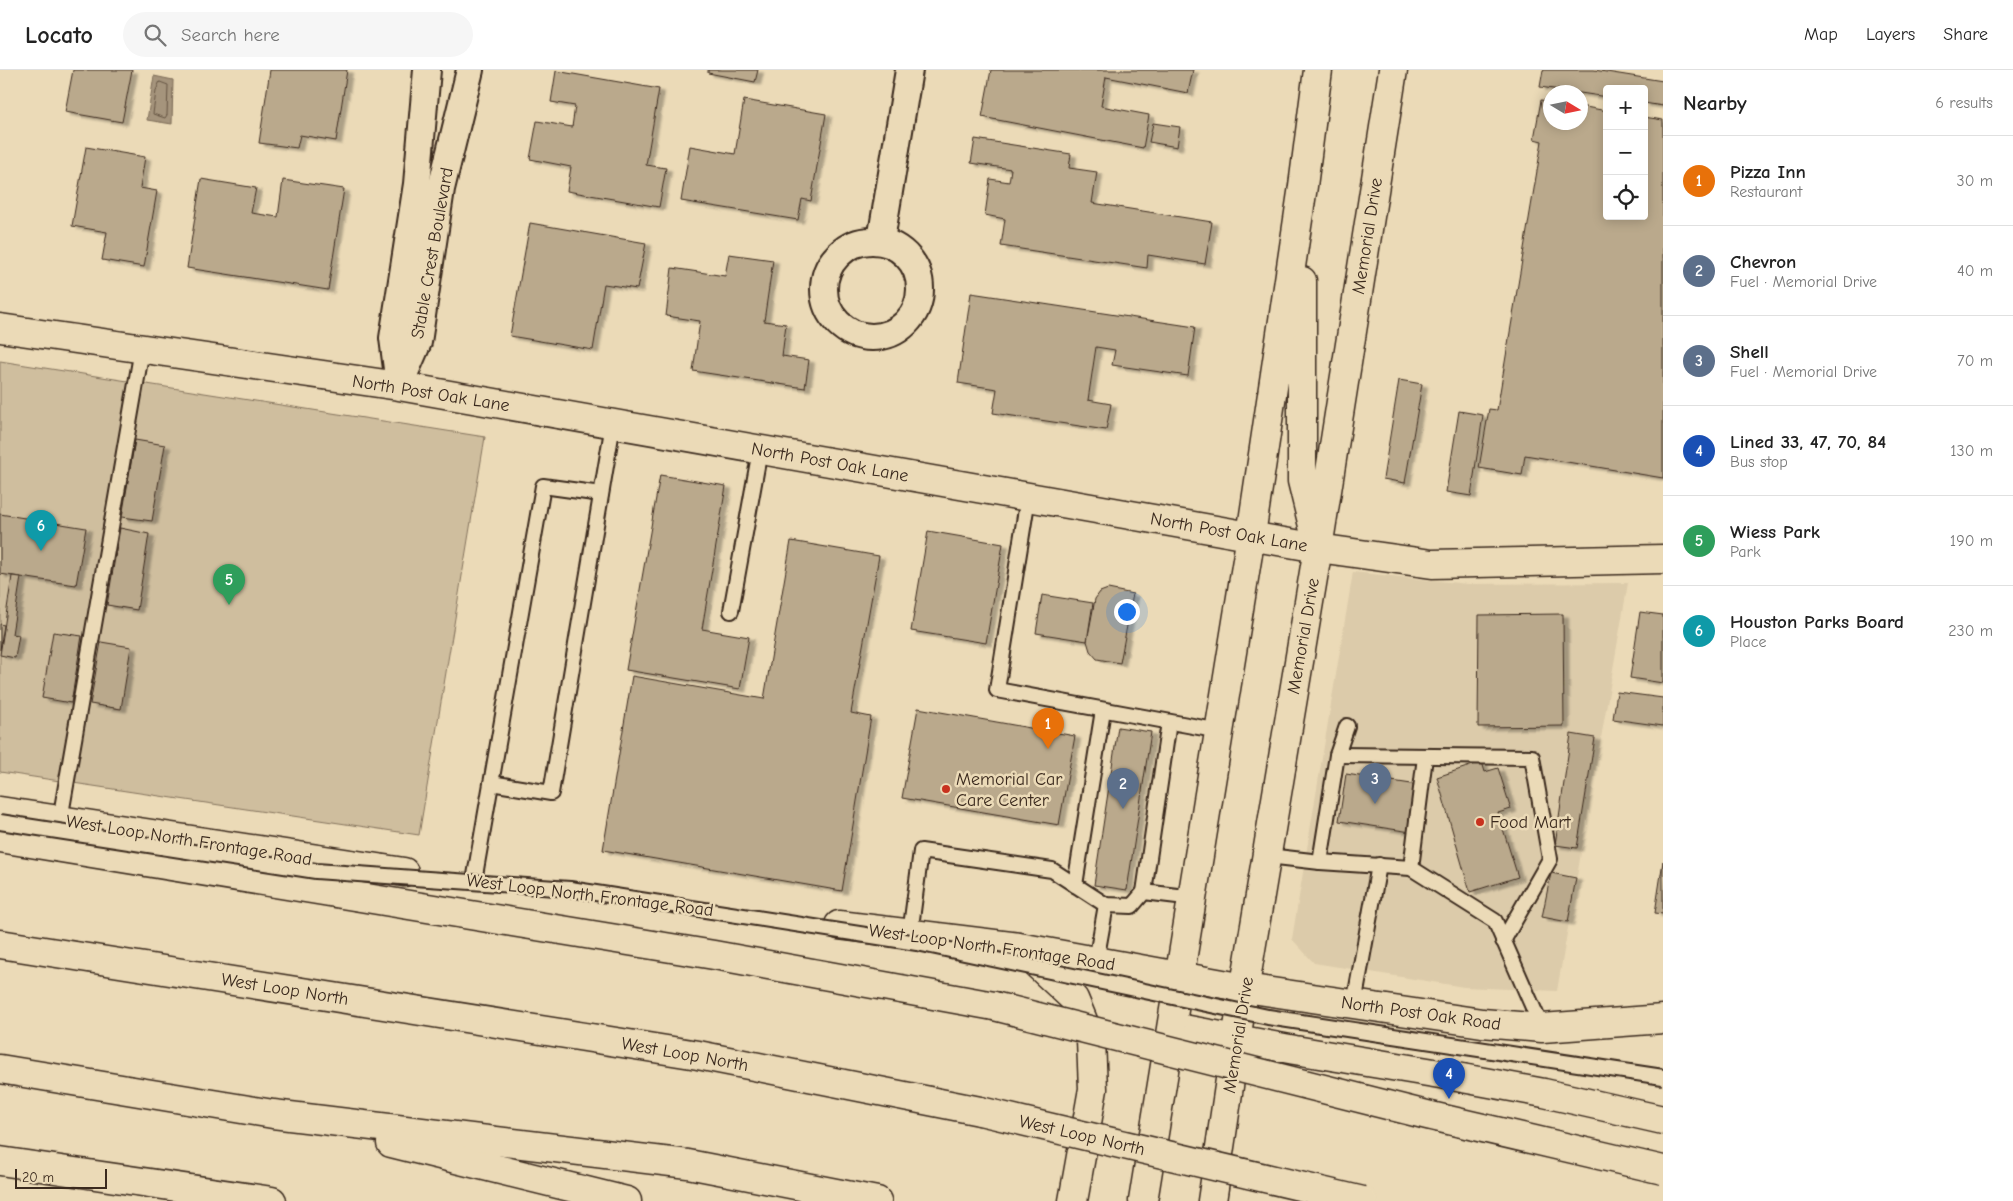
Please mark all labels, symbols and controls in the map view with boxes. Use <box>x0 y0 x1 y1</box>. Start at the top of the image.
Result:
search box <box>123 12 473 57</box>
text: Locato <box>25 21 93 49</box>
icon: search <box>141 21 169 49</box>
text: Search here <box>181 24 280 46</box>
text: Map <box>1804 24 1838 45</box>
text: Layers <box>1866 24 1915 45</box>
text: Share <box>1943 24 1988 45</box>
north arrow <box>1543 85 1588 130</box>
map controls <box>1603 85 1648 220</box>
button: + <box>1603 85 1648 130</box>
text: Nearby <box>1683 91 1747 115</box>
text: 6 results <box>1935 94 1993 112</box>
button: − <box>1603 130 1648 175</box>
text: Pizza Inn <box>1730 161 1806 183</box>
street label: Stable Crest Boulevard <box>407 166 458 340</box>
text: 1 <box>1696 172 1702 190</box>
text: 30 m <box>1957 172 1993 190</box>
button: locate <box>1603 175 1648 220</box>
street label: Memorial Drive <box>1348 176 1387 296</box>
text: Restaurant <box>1730 183 1802 201</box>
text: Chevron <box>1730 251 1796 273</box>
text: 2 <box>1695 262 1703 280</box>
text: 40 m <box>1957 262 1993 280</box>
text: Fuel · Memorial Drive <box>1730 273 1877 291</box>
text: Shell <box>1730 341 1769 363</box>
text: 3 <box>1695 352 1703 370</box>
text: 70 m <box>1957 352 1993 370</box>
text: Fuel · Memorial Drive <box>1730 363 1877 381</box>
street label: North Post Oak Lane <box>351 371 511 416</box>
text: Lined 33, 47, 70, 84 <box>1730 431 1886 453</box>
street label: North Post Oak Lane <box>750 438 910 487</box>
text: 4 <box>1695 442 1703 460</box>
text: 130 m <box>1950 442 1993 460</box>
text: Bus stop <box>1730 453 1788 471</box>
street label: North Post Oak Lane <box>1149 508 1309 557</box>
pin: 6 <box>25 510 57 551</box>
text: Wiess Park <box>1730 521 1820 543</box>
text: 5 <box>1695 532 1703 550</box>
text: 190 m <box>1950 532 1993 550</box>
text: Park <box>1730 543 1761 561</box>
pin: 5 <box>213 564 245 605</box>
street label: Memorial Drive <box>1283 576 1324 696</box>
your location <box>1114 599 1140 625</box>
text: Houston Parks Board <box>1730 611 1904 633</box>
text: 6 <box>1695 622 1703 640</box>
text: 230 m <box>1948 622 1993 640</box>
text: Place <box>1730 633 1766 651</box>
pin: 1 <box>1032 708 1064 749</box>
pin: 3 <box>1359 763 1391 804</box>
pin: 2 <box>1107 768 1139 809</box>
place label: Memorial Car Care Center <box>956 769 1063 811</box>
marker: Memorial Car Care Center <box>940 783 952 795</box>
street label: West Loop North Frontage Road <box>64 811 313 870</box>
place label: Food Mart <box>1490 812 1571 833</box>
marker: Food Mart <box>1474 816 1486 828</box>
street label: West Loop North Frontage Road <box>465 870 715 921</box>
street label: West Loop North Frontage Road <box>867 920 1117 975</box>
street label: West Loop North <box>220 969 350 1010</box>
street label: Memorial Drive <box>1219 975 1258 1095</box>
street label: North Post Oak Road <box>1340 992 1502 1035</box>
street label: West Loop North <box>620 1033 750 1076</box>
pin: 4 <box>1433 1058 1465 1099</box>
street label: West Loop North <box>1017 1111 1147 1160</box>
scale bar <box>15 1166 108 1189</box>
text: 20 m <box>22 1169 54 1186</box>

